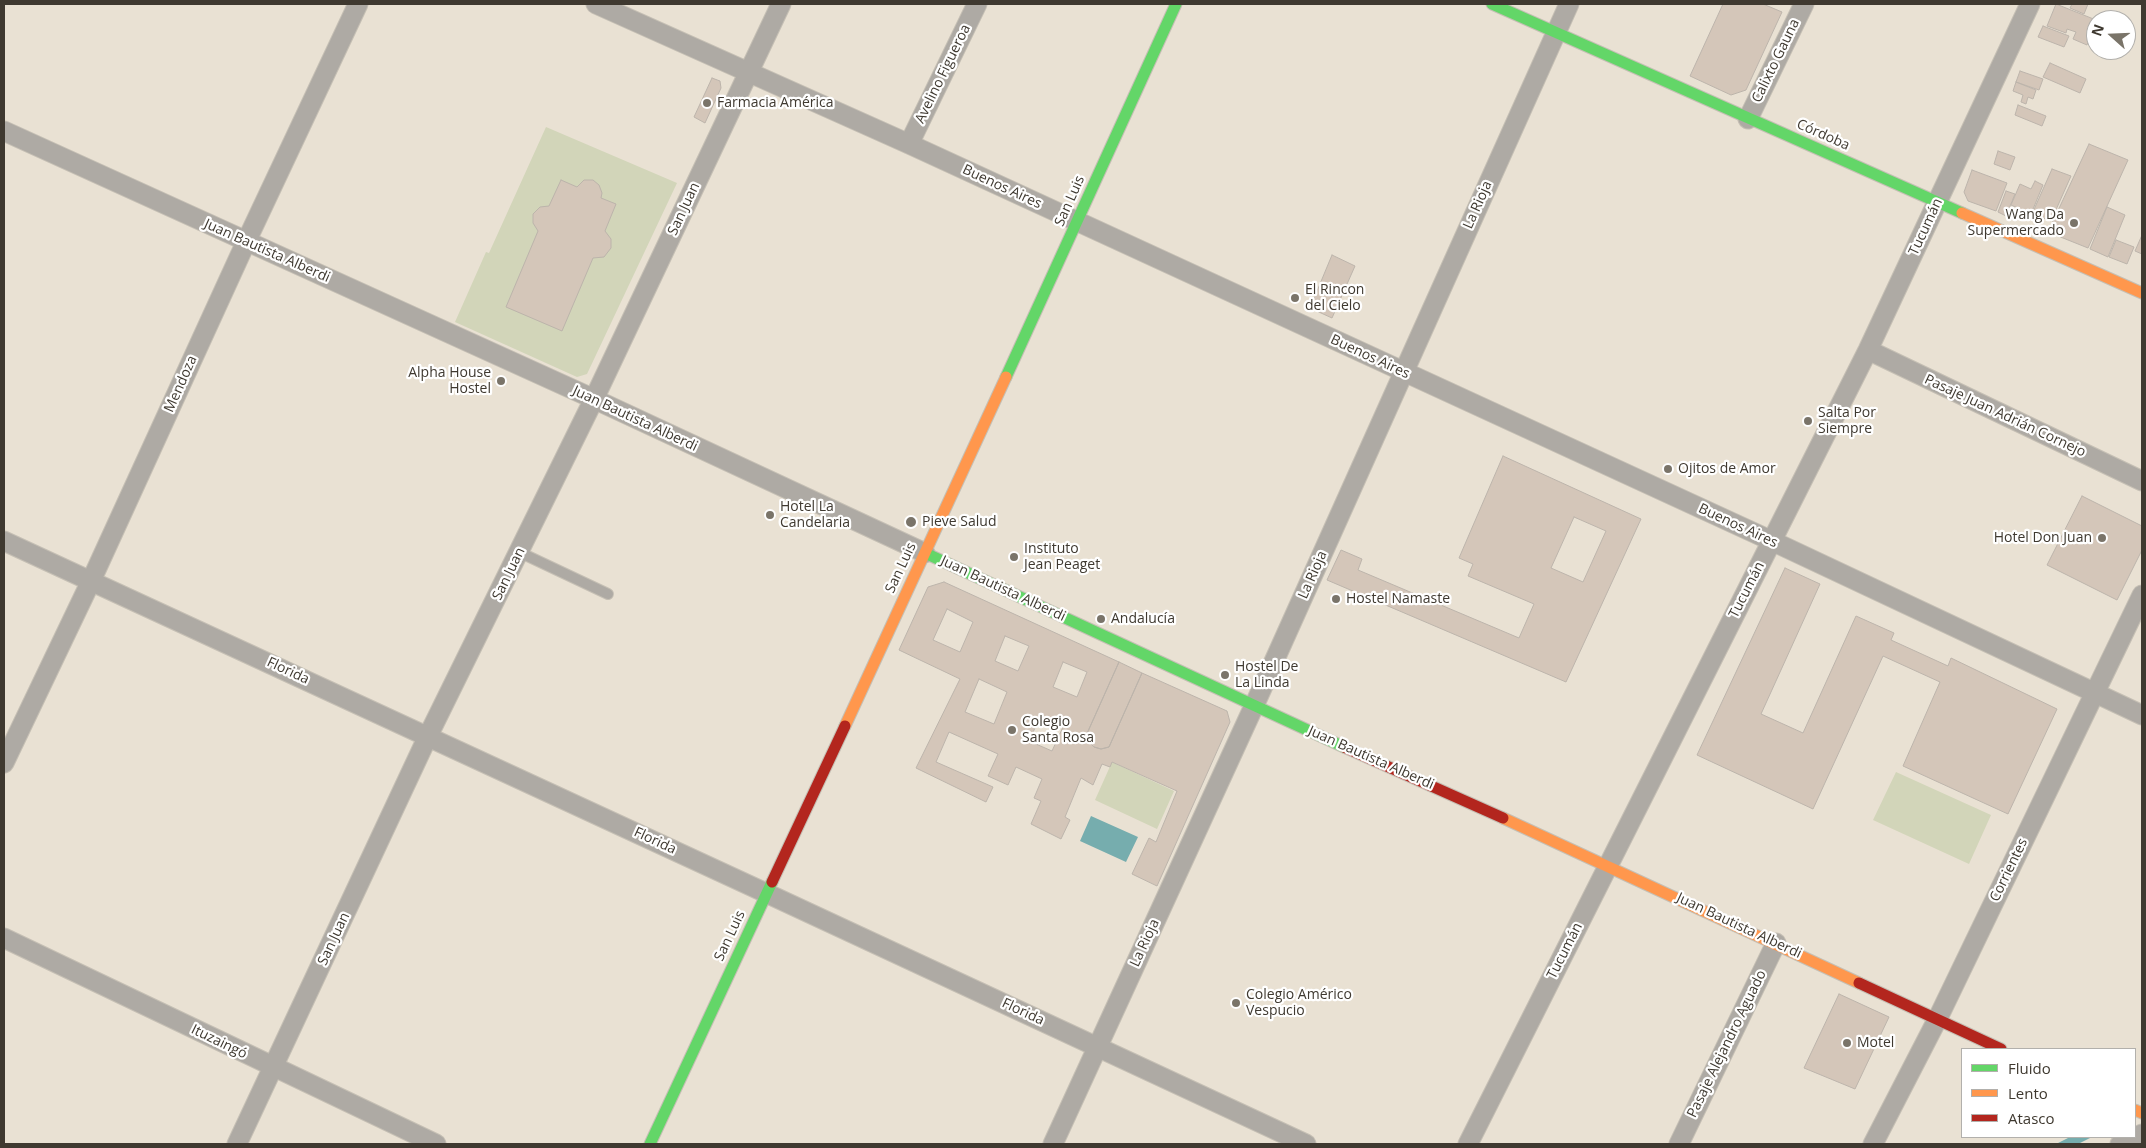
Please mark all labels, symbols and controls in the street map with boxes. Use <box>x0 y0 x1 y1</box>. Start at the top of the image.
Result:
north arrow <box>2086 10 2136 60</box>
street label: Calixto Gauna <box>1749 16 1803 106</box>
text: N <box>2086 21 2108 39</box>
street label: Avelino Figueroa <box>912 22 974 126</box>
place label: Farmacia América <box>717 95 834 111</box>
marker: Farmacia América <box>701 97 713 109</box>
street label: Córdoba <box>1794 116 1852 154</box>
street label: Buenos Aires <box>960 161 1044 213</box>
street label: San Luis <box>1051 173 1089 229</box>
street label: La Rioja <box>1460 178 1496 232</box>
street label: San Juan <box>664 180 704 238</box>
street label: Tucumán <box>1906 196 1946 258</box>
place label: Wang Da Supermercado <box>1968 207 2064 240</box>
street label: Juan Bautista Alberdi <box>201 216 333 286</box>
marker: Wang Da Supermercado <box>2068 217 2080 229</box>
place label: El Rincon del Cielo <box>1305 282 1364 314</box>
marker: El Rincon del Cielo <box>1289 292 1301 304</box>
street label: Buenos Aires <box>1328 331 1412 383</box>
street label: Mendoza <box>161 353 201 415</box>
place label: Alpha House Hostel <box>408 365 491 398</box>
street label: Pasaje Juan Adrián Cornejo <box>1922 371 2088 461</box>
marker: Alpha House Hostel <box>495 375 507 387</box>
street label: Juan Bautista Alberdi <box>570 383 700 455</box>
place label: Salta Por Siempre <box>1818 405 1876 438</box>
marker: Salta Por Siempre <box>1802 415 1814 427</box>
place label: Ojitos de Amor <box>1678 461 1776 477</box>
marker: Ojitos de Amor <box>1662 463 1674 475</box>
place label: Hotel La Candelaria <box>780 499 850 532</box>
street label: Buenos Aires <box>1696 500 1780 552</box>
marker: Hotel La Candelaria <box>764 509 776 521</box>
place label: Pieve Salud <box>922 514 996 530</box>
marker: Pieve Salud <box>904 515 918 529</box>
place label: Hotel Don Juan <box>1994 530 2092 546</box>
marker: Hotel Don Juan <box>2096 532 2108 544</box>
street label: San Luis <box>882 540 920 596</box>
place label: Instituto Jean Peaget <box>1024 541 1100 574</box>
street label: San Juan <box>489 545 529 603</box>
street label: La Rioja <box>1295 548 1331 602</box>
marker: Instituto Jean Peaget <box>1008 551 1020 563</box>
street label: Juan Bautista Alberdi <box>938 553 1068 625</box>
street label: Tucumán <box>1726 559 1768 621</box>
place label: Hostel Namaste <box>1346 591 1450 607</box>
marker: Hostel Namaste <box>1330 593 1342 605</box>
place label: Andalucía <box>1111 611 1175 627</box>
marker: Andalucía <box>1095 613 1107 625</box>
street label: Florida <box>264 654 312 688</box>
place label: Hostel De La Linda <box>1235 659 1298 692</box>
marker: Hostel De La Linda <box>1219 669 1231 681</box>
place label: Colegio Santa Rosa <box>1022 714 1094 746</box>
street label: Juan Bautista Alberdi <box>1305 723 1437 793</box>
marker: Colegio Santa Rosa <box>1006 724 1018 736</box>
street label: Florida <box>631 824 679 858</box>
street label: Corrientes <box>1987 836 2031 904</box>
street label: Juan Bautista Alberdi <box>1674 890 1804 962</box>
street label: San Luis <box>711 908 749 964</box>
street label: San Juan <box>314 910 354 968</box>
street label: La Rioja <box>1127 917 1163 969</box>
street label: Tucumán <box>1544 920 1586 982</box>
street label: Pasaje Alejandro Aguado <box>1684 968 1770 1120</box>
place label: Colegio Américo Vespucio <box>1246 987 1352 1020</box>
street label: Florida <box>999 995 1047 1029</box>
marker: Colegio Américo Vespucio <box>1230 997 1242 1009</box>
street label: Ituzaingó <box>188 1021 250 1063</box>
place label: Motel <box>1857 1035 1894 1051</box>
marker: Motel <box>1841 1037 1853 1049</box>
legend <box>1961 1048 2136 1138</box>
text: Fluido <box>2008 1058 2051 1078</box>
text: Lento <box>2008 1083 2048 1103</box>
text: Atasco <box>2008 1108 2055 1128</box>

